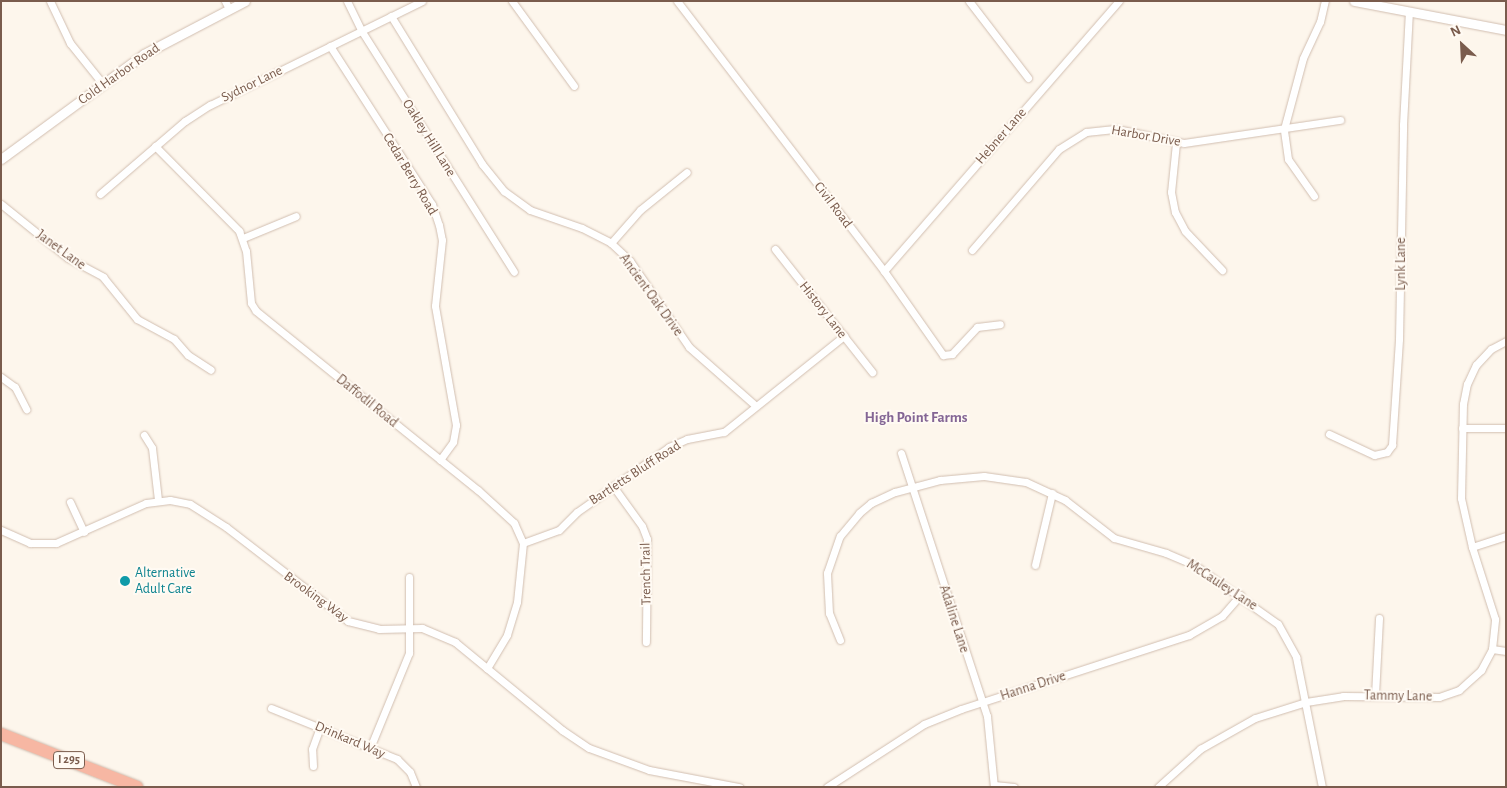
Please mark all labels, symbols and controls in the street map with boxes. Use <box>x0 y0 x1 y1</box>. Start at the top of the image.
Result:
north arrow <box>1437 20 1487 70</box>
text: N <box>1448 23 1463 40</box>
street label: Cold Harbor Road <box>75 40 163 108</box>
street label: Sydnor Lane <box>219 62 285 106</box>
street label: Oakley Hill Lane <box>399 96 459 180</box>
street label: Hebner Lane <box>972 104 1030 168</box>
street label: Harbor Drive <box>1110 122 1182 150</box>
street label: Cedar Berry Road <box>379 130 441 218</box>
street label: Civil Road <box>810 179 856 231</box>
street label: Janet Lane <box>33 227 89 273</box>
street label: Lynk Lane <box>1393 237 1409 291</box>
street label: Ancient Oak Drive <box>616 251 686 339</box>
street label: History Lane <box>795 278 851 342</box>
street label: Daffodil Road <box>333 371 401 431</box>
district label: High Point Farms <box>864 409 968 427</box>
street label: Bartletts Bluff Road <box>586 437 684 509</box>
street label: Trench Trail <box>637 542 655 606</box>
street label: McCauley Lane <box>1183 556 1261 614</box>
place label: Alternative Adult Care <box>135 565 196 598</box>
street label: Brooking Way <box>280 568 352 626</box>
marker: Alternative Adult Care <box>119 575 131 587</box>
street label: Adaline Lane <box>935 583 973 655</box>
street label: Hanna Drive <box>998 668 1068 704</box>
street label: Tammy Lane <box>1364 687 1432 705</box>
street label: Drinkard Way <box>312 718 388 762</box>
road number: I 295 <box>53 750 85 770</box>

